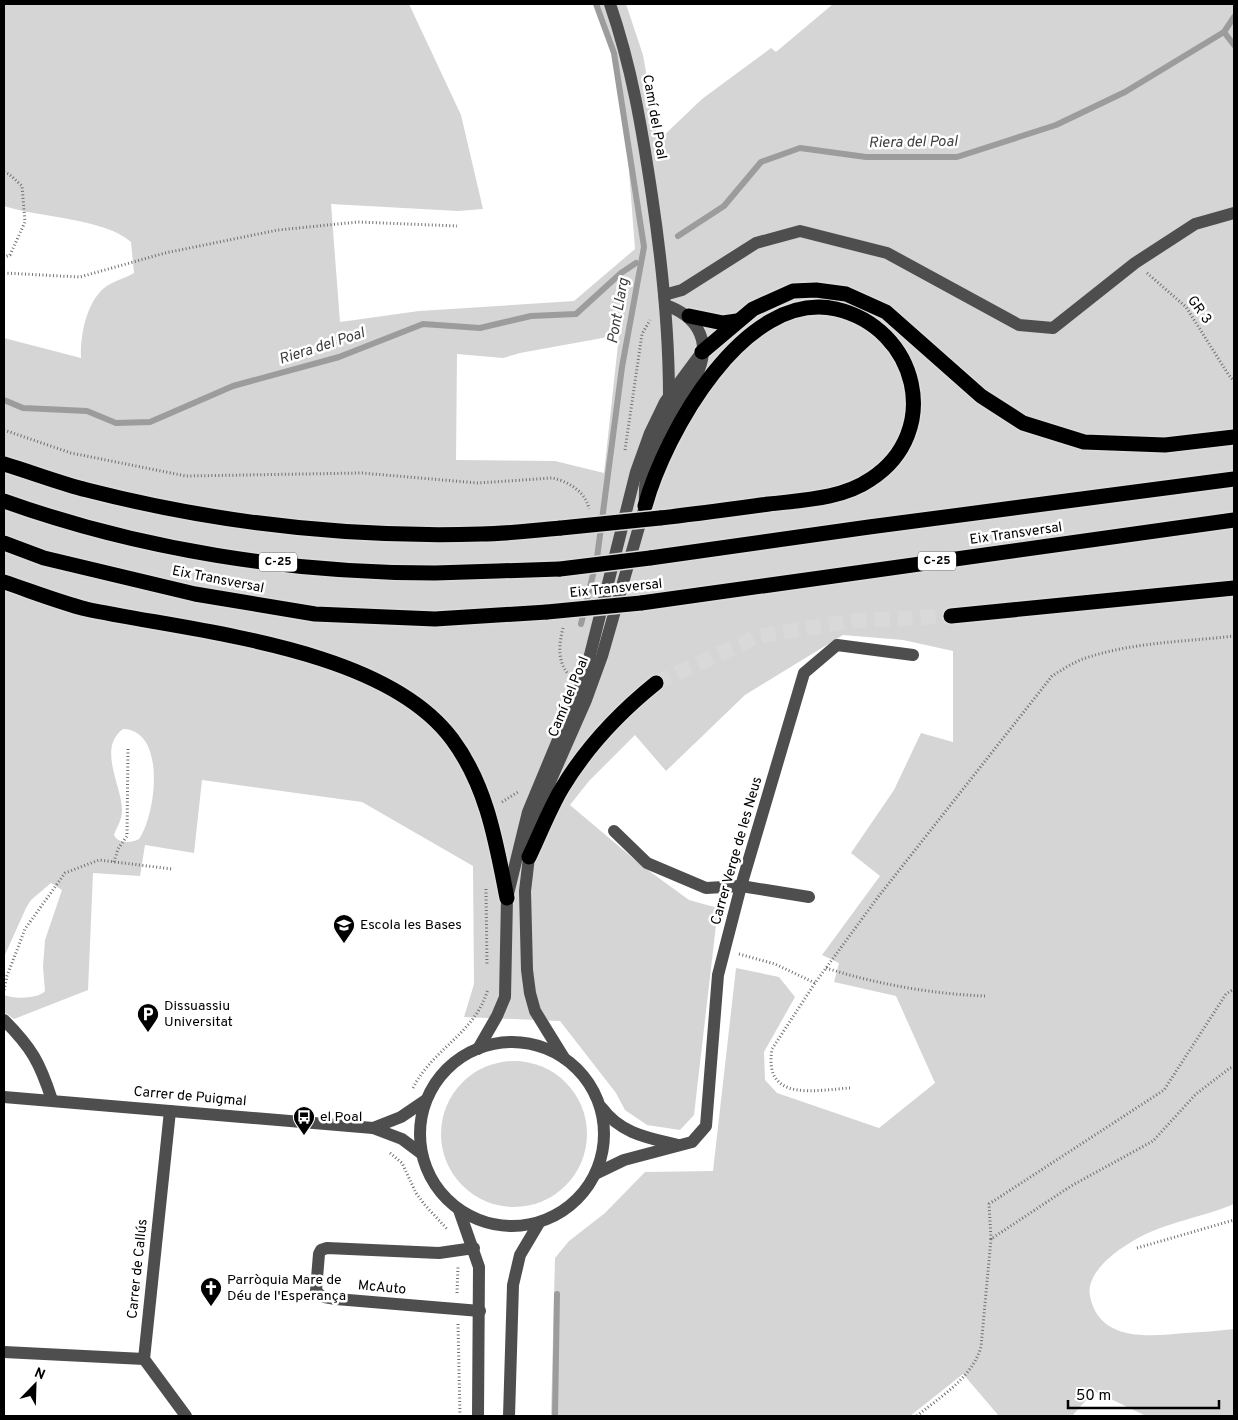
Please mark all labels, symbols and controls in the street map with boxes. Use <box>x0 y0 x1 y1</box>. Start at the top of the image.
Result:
street label: Camí del Poal <box>638 73 670 161</box>
water label: Riera del Poal <box>868 133 959 153</box>
water label: Pont Llarg <box>604 276 634 345</box>
street label: GR 3 <box>1183 293 1215 327</box>
water label: Riera del Poal <box>277 324 368 370</box>
street label: Eix Transversal <box>969 519 1063 549</box>
road number: C-25 <box>259 552 297 572</box>
road number: C-25 <box>918 552 956 570</box>
street label: Eix Transversal <box>171 563 265 597</box>
street label: Eix Transversal <box>569 576 663 602</box>
street label: Camí del Poal <box>545 654 593 740</box>
street label: Carrer Verge de les Neus <box>708 775 766 927</box>
school or university icon: Escola les Bases <box>332 913 356 944</box>
place label: Escola les Bases <box>360 917 462 934</box>
place label: Dissuassiu Universitat <box>164 998 233 1031</box>
parking icon: Dissuassiu Universitat <box>136 1002 160 1033</box>
street label: Carrer de Puigmal <box>133 1084 247 1110</box>
bus stop icon: el Poal <box>292 1105 316 1136</box>
place label: el Poal <box>320 1109 362 1126</box>
street label: Carrer de Callús <box>124 1218 152 1320</box>
place label: Parròquia Mare de Déu de l'Esperança <box>227 1272 346 1305</box>
church icon: Parròquia Mare de Déu de l'Esperança <box>199 1276 223 1307</box>
street label: McAuto <box>357 1277 407 1299</box>
north arrow <box>10 1360 60 1410</box>
text: N <box>32 1365 47 1384</box>
scale bar <box>1068 1378 1219 1410</box>
text: 50 m <box>1076 1387 1111 1406</box>

